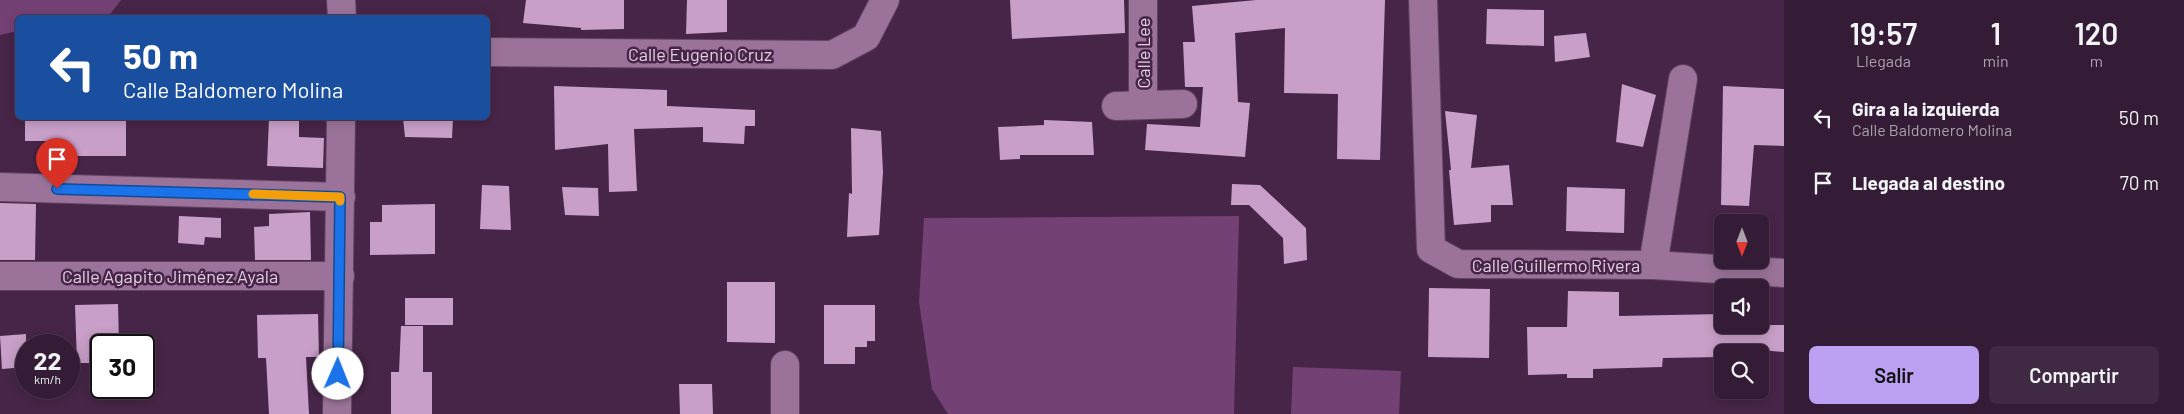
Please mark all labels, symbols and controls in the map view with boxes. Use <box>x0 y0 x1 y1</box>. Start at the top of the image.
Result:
text: 19:57 <box>1850 15 1917 51</box>
text: 1 <box>1990 15 2001 51</box>
text: 120 <box>2074 15 2118 51</box>
street label: Calle Lee <box>1132 18 1154 88</box>
text: 50 m <box>123 34 198 76</box>
icon: left <box>40 35 105 100</box>
street label: Calle Eugenio Cruz <box>628 43 772 65</box>
text: Llegada <box>1856 51 1911 70</box>
text: min <box>1983 51 2009 70</box>
text: m <box>2090 51 2103 70</box>
text: Calle Baldomero Molina <box>123 76 343 102</box>
text: Gira a la izquierda <box>1852 97 2000 120</box>
icon: left <box>1809 104 1837 132</box>
text: 50 m <box>2119 106 2159 129</box>
text: Calle Baldomero Molina <box>1852 120 2012 139</box>
pin <box>36 138 78 189</box>
icon: arrive <box>43 145 71 173</box>
icon: arrive <box>1809 169 1837 197</box>
text: Llegada al destino <box>1852 171 2005 194</box>
text: 70 m <box>2120 171 2159 194</box>
north arrow <box>1714 214 1769 269</box>
map controls <box>1714 214 1769 399</box>
street label: Calle Guillermo Rivera <box>1472 254 1640 276</box>
street label: Calle Agapito Jiménez Ayala <box>62 265 278 287</box>
button: sound <box>1714 279 1769 334</box>
speed limit sign: 30 <box>90 334 155 399</box>
button: search <box>1714 344 1769 399</box>
text: 22 <box>33 345 62 375</box>
button: Salir <box>1809 346 1979 404</box>
button: Compartir <box>1989 346 2159 404</box>
position arrow <box>311 347 363 399</box>
text: km/h <box>34 372 61 386</box>

